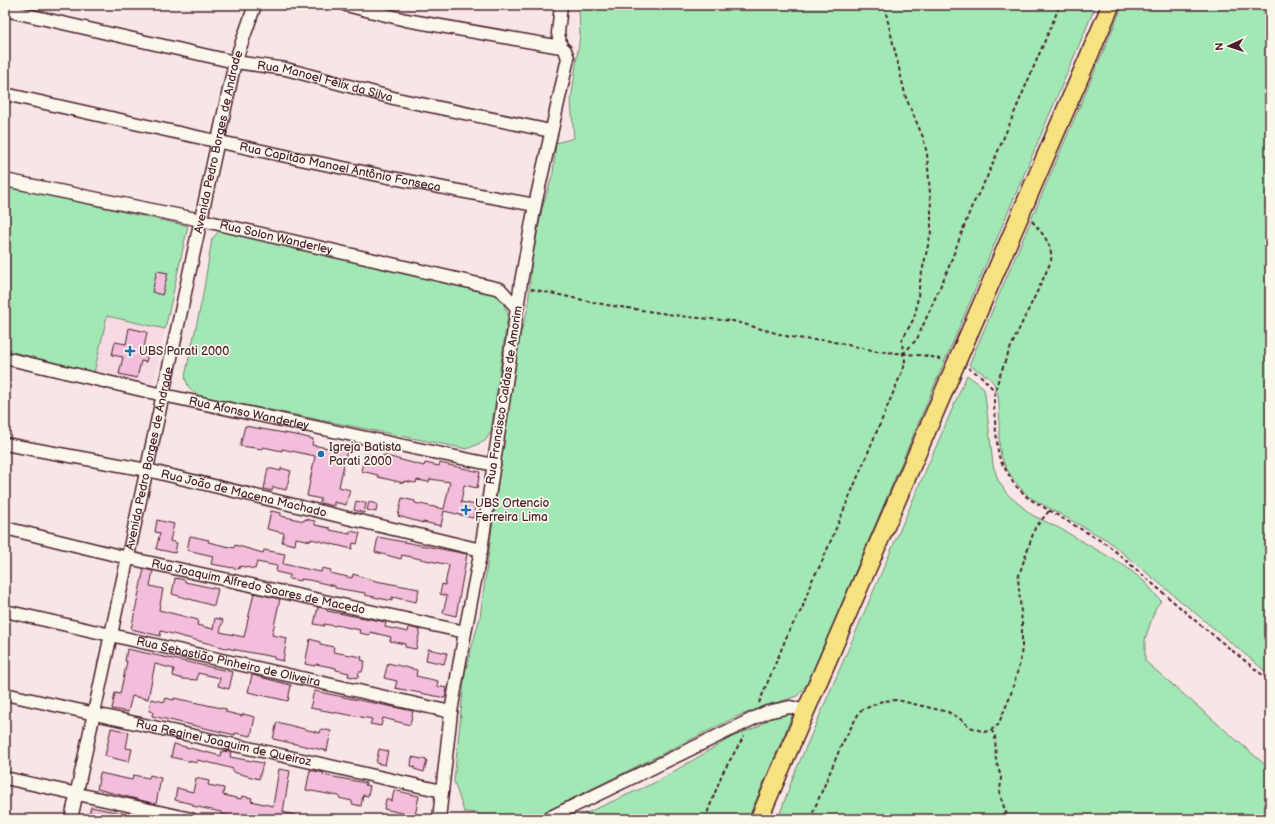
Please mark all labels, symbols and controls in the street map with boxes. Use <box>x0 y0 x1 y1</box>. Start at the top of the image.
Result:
north arrow <box>1209 26 1249 66</box>
text: N <box>1213 42 1226 51</box>
street label: Avenida Pedro Borges de Andrade <box>191 48 247 235</box>
street label: Rua Manoel Félix da Silva <box>256 58 395 106</box>
street label: Rua Capitão Manoel Antônio Fonseca <box>238 139 442 195</box>
street label: Rua Solon Wanderley <box>218 218 334 258</box>
street label: Rua Francisco Caldas de Amorim <box>483 305 526 486</box>
place label: UBS Parati 2000 <box>139 344 229 359</box>
marker: UBS Parati 2000 <box>124 345 136 357</box>
street label: Avenida Pedro Borges de Andrade <box>122 365 177 552</box>
street label: Rua Afonso Wanderley <box>187 394 311 434</box>
place label: Igreja Batista Parati 2000 <box>329 440 402 469</box>
marker: Igreja Batista Parati 2000 <box>316 449 326 459</box>
street label: Rua João de Macena Machado <box>159 467 328 521</box>
place label: UBS Ortencio Ferreira Lima <box>475 496 550 525</box>
marker: UBS Ortencio Ferreira Lima <box>460 504 472 516</box>
street label: Rua Joaquim Alfredo Soares de Macedo <box>150 556 367 618</box>
street label: Rua Sebastião Pinheiro de Oliveira <box>135 634 322 690</box>
street label: Rua Reginei Joaquim de Queiroz <box>134 716 313 770</box>

